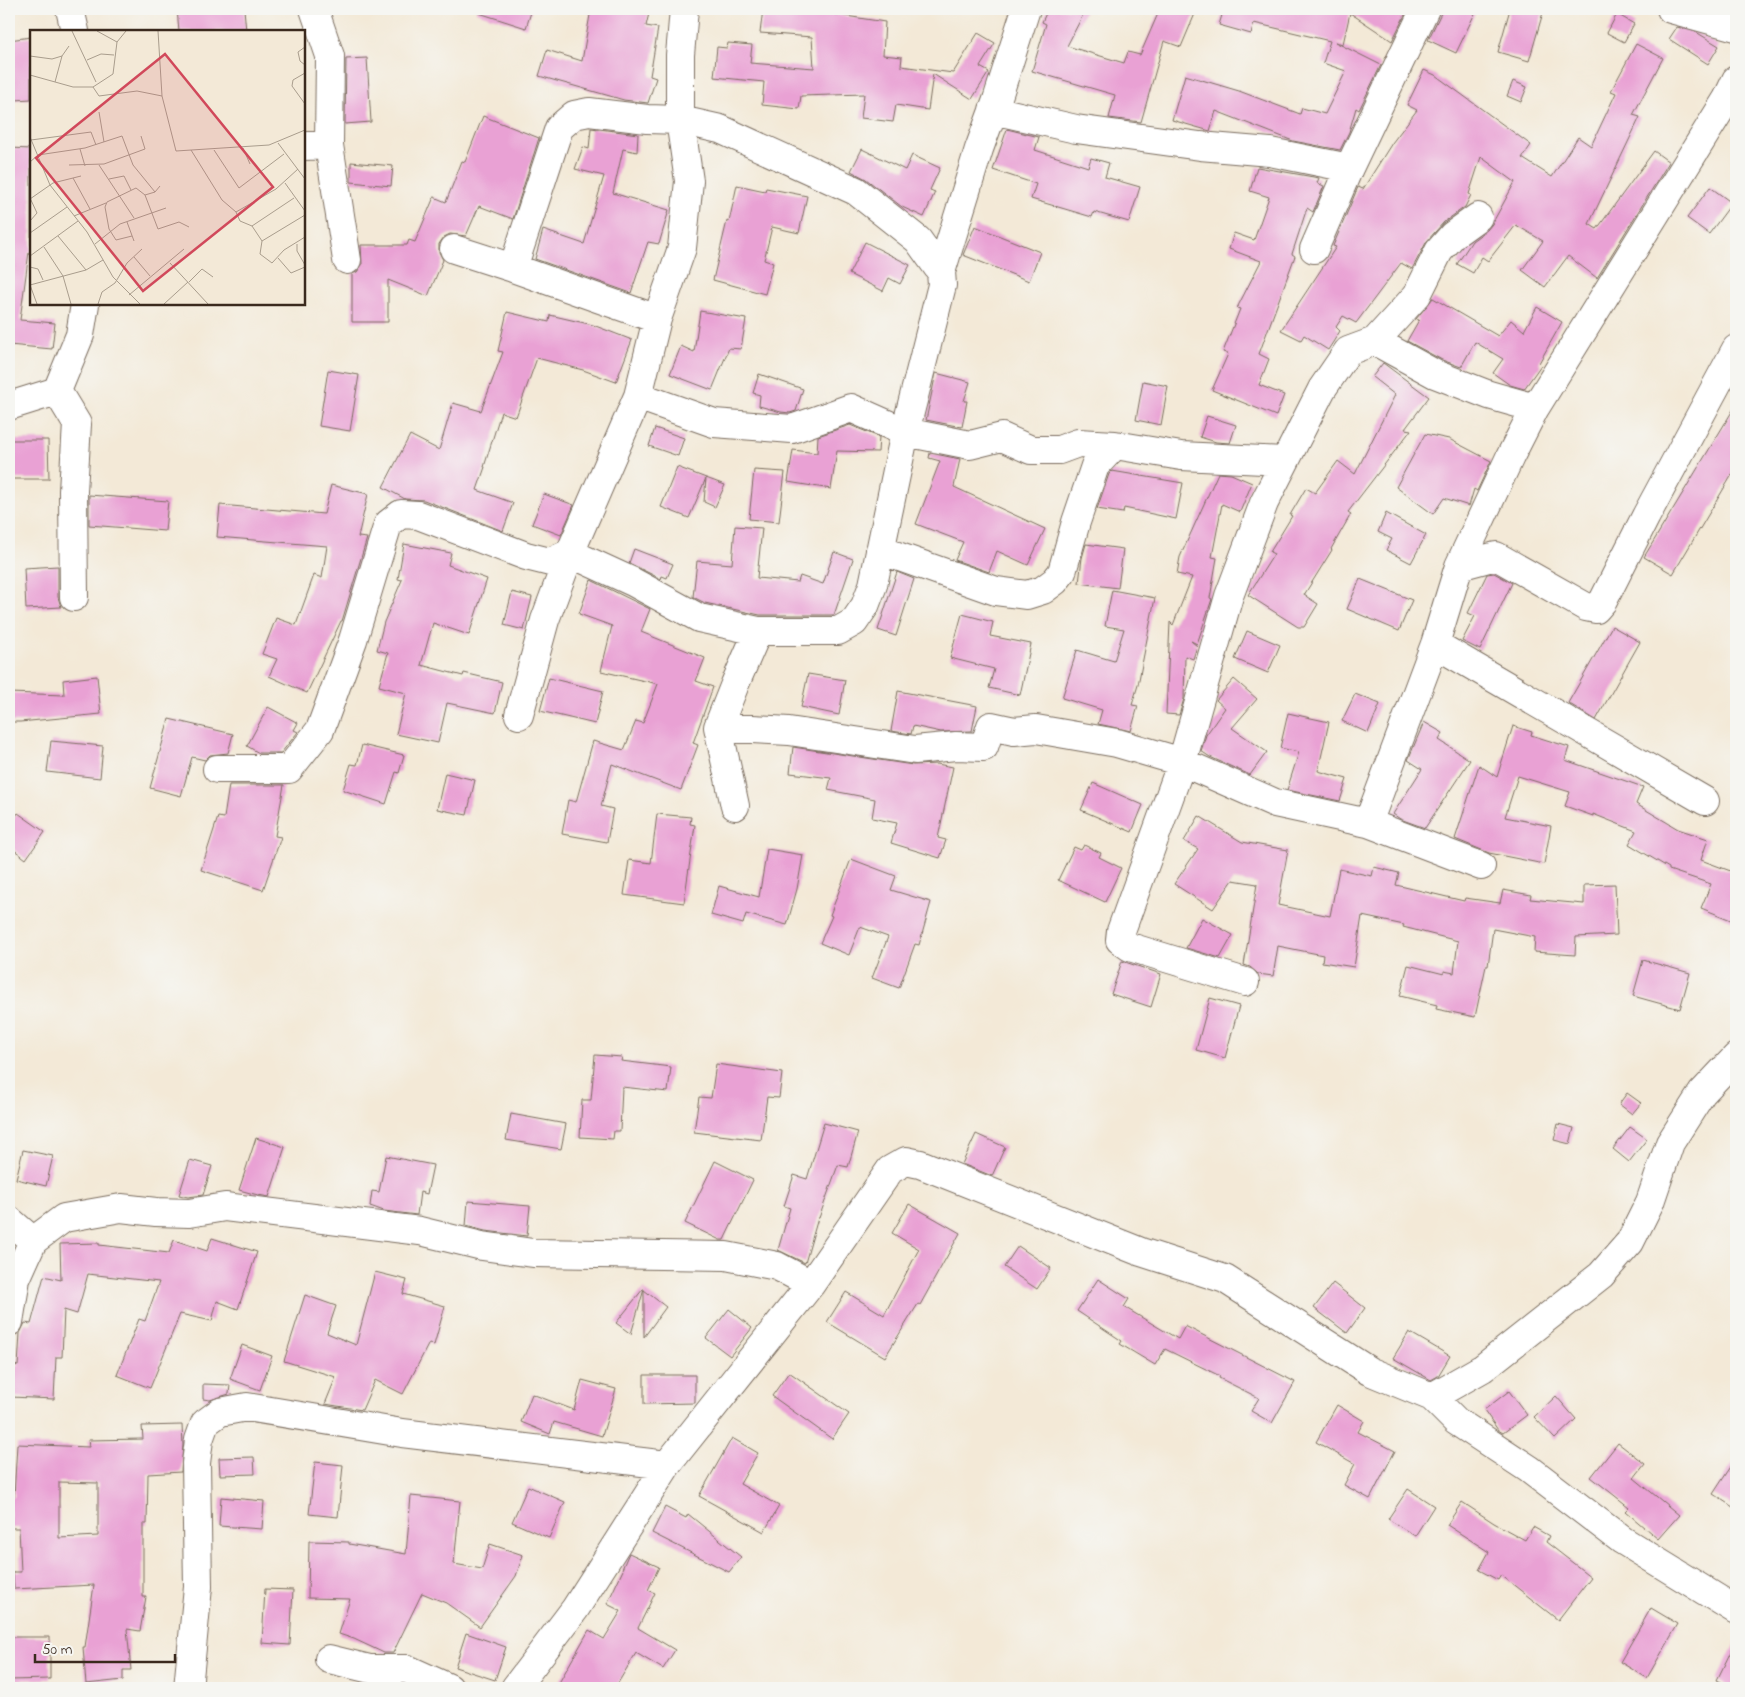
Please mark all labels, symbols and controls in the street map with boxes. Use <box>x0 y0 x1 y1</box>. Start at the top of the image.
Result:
inset map <box>30 30 305 305</box>
scale bar <box>35 1632 175 1664</box>
text: 50 m <box>42 1639 73 1661</box>

